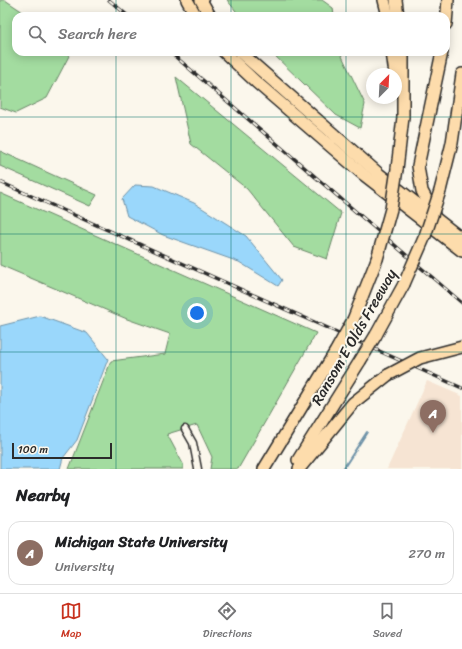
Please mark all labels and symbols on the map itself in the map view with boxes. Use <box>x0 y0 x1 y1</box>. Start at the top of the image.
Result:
north arrow <box>366 68 402 104</box>
street label: Ransom E Olds Freeway <box>304 263 404 410</box>
your location <box>187 303 207 323</box>
pin: A <box>420 400 446 433</box>
scale bar <box>12 441 112 460</box>

